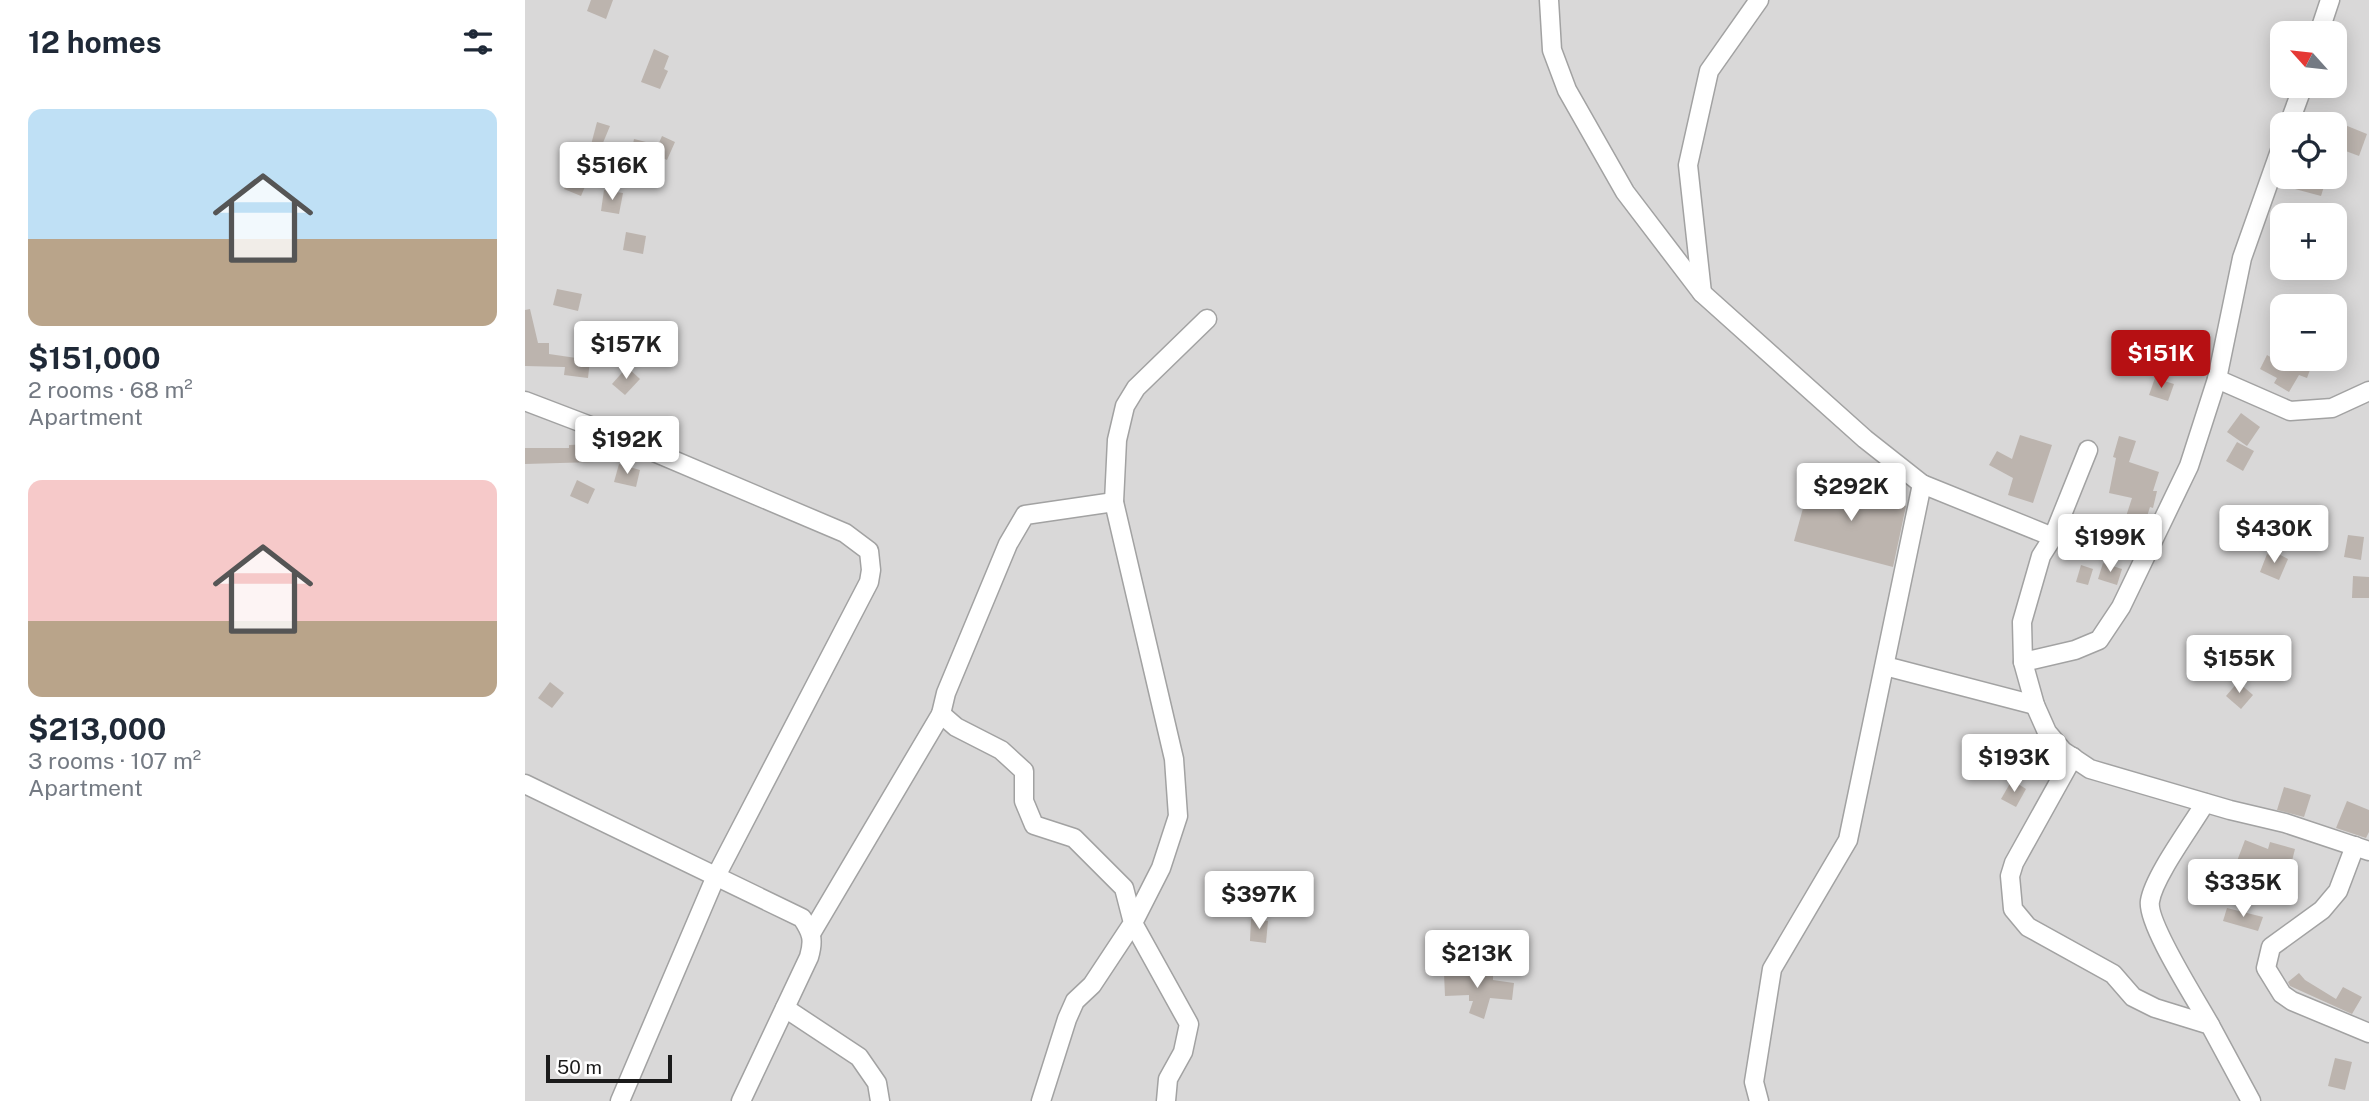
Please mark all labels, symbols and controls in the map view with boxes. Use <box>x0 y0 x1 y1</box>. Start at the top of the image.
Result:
north arrow <box>2270 21 2347 98</box>
map controls <box>2270 21 2347 371</box>
icon: filters <box>459 23 497 61</box>
text: 12 homes <box>28 24 162 60</box>
button: locate <box>2270 112 2347 189</box>
pin: $516K <box>563 142 661 202</box>
text: $516K <box>576 151 648 178</box>
icon: home <box>200 155 326 281</box>
button: + <box>2270 203 2347 280</box>
button: − <box>2270 294 2347 371</box>
pin: $157K <box>577 322 675 381</box>
text: $157K <box>590 330 662 357</box>
pin: $151K <box>2112 330 2210 390</box>
text: $151K <box>2127 339 2195 366</box>
text: $151,000 <box>28 340 160 376</box>
text: 2 rooms · 68 m² <box>28 376 193 403</box>
text: Apartment <box>28 403 143 430</box>
pin: $192K <box>578 416 676 476</box>
text: $192K <box>591 425 663 452</box>
pin: $292K <box>1802 463 1900 523</box>
text: $292K <box>1813 472 1889 499</box>
pin: $430K <box>2225 505 2323 565</box>
pin: $199K <box>2061 514 2159 574</box>
text: $430K <box>2235 514 2313 541</box>
text: $199K <box>2074 523 2146 550</box>
icon: home <box>200 526 326 652</box>
pin: $155K <box>2190 636 2288 695</box>
text: $155K <box>2202 644 2276 671</box>
text: $213,000 <box>28 711 166 747</box>
pin: $193K <box>1965 734 2063 794</box>
text: $193K <box>1978 743 2050 770</box>
text: 3 rooms · 107 m² <box>28 747 201 774</box>
text: Apartment <box>28 774 143 801</box>
pin: $335K <box>2194 860 2292 919</box>
text: $335K <box>2204 868 2282 895</box>
pin: $397K <box>1210 872 1308 931</box>
text: $397K <box>1221 880 1297 907</box>
pin: $213K <box>1428 930 1526 990</box>
text: $213K <box>1441 939 1513 966</box>
scale bar <box>546 1052 672 1084</box>
text: 50 m <box>557 1056 602 1078</box>

